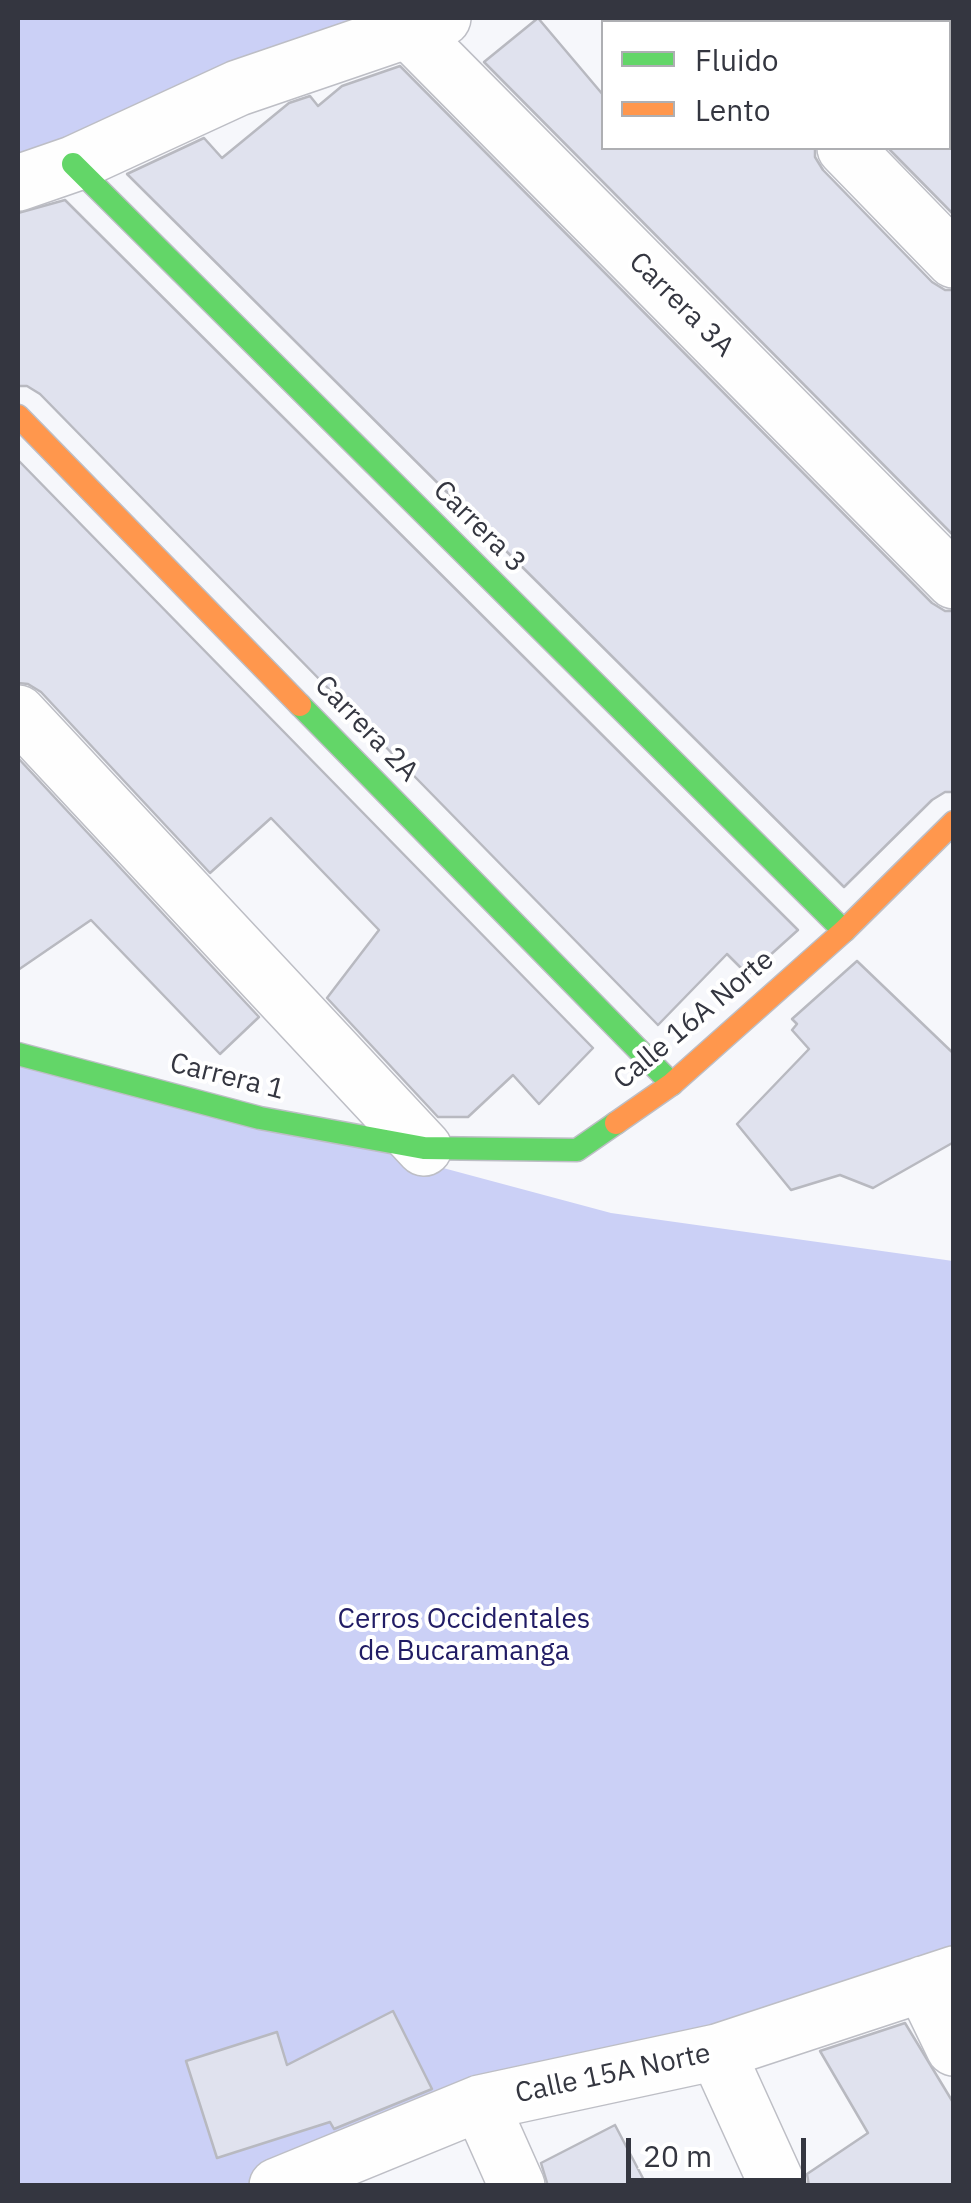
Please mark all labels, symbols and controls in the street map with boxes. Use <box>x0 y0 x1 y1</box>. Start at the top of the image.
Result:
legend <box>601 20 951 150</box>
text: Fluido <box>695 40 779 79</box>
text: Lento <box>695 90 770 129</box>
street label: Carrera 3A <box>622 246 740 364</box>
street label: Carrera 3 <box>426 474 532 580</box>
street label: Carrera 2A <box>307 669 425 789</box>
street label: Calle 16A Norte <box>607 943 781 1097</box>
street label: Carrera 1 <box>166 1047 288 1107</box>
park label: Cerros Occidentales de Bucaramanga <box>338 1603 590 1669</box>
street label: Calle 15A Norte <box>512 2037 714 2111</box>
scale bar <box>631 2118 811 2180</box>
text: 20 m <box>643 2136 712 2175</box>

